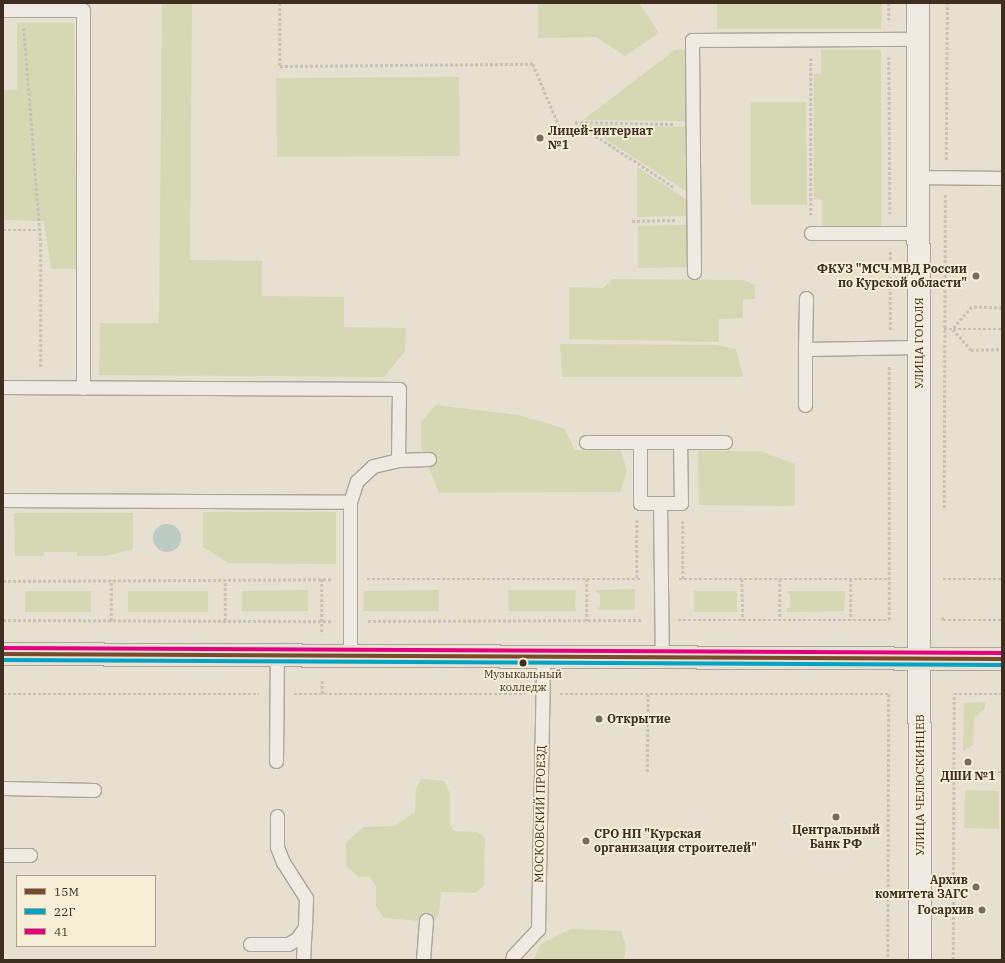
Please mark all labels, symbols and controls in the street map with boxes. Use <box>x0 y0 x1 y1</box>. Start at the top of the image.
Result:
place label: Лицей-интернат №1 <box>548 124 653 152</box>
marker: Лицей-интернат №1 <box>535 133 545 143</box>
place label: ФКУЗ "МСЧ МВД России по Курской области" <box>817 262 967 290</box>
marker: ФКУЗ "МСЧ МВД России по Курской области" <box>970 270 982 282</box>
street label: УЛИЦА ГОГОЛЯ <box>912 297 926 389</box>
marker: Музыкальный колледж <box>518 658 528 668</box>
place label: Музыкальный колледж <box>484 668 562 694</box>
place label: Открытие <box>607 712 671 726</box>
marker: Открытие <box>594 714 604 724</box>
street label: УЛИЦА ЧЕЛЮСКИНЦЕВ <box>913 714 927 856</box>
street label: МОСКОВСКИЙ ПРОЕЗД <box>532 745 548 883</box>
marker: ДШИ №1 <box>963 757 973 767</box>
place label: ДШИ №1 <box>940 769 996 783</box>
marker: Центральный Банк РФ <box>831 812 841 822</box>
place label: Центральный Банк РФ <box>792 823 880 851</box>
place label: СРО НП "Курская организация строителей" <box>594 827 757 855</box>
marker: СРО НП "Курская организация строителей" <box>581 836 591 846</box>
place label: Архив комитета ЗАГС <box>875 873 968 901</box>
legend <box>16 875 156 947</box>
marker: Архив комитета ЗАГС <box>971 882 981 892</box>
text: 15М <box>54 884 79 899</box>
place label: Госархив <box>917 903 974 917</box>
text: 22Г <box>54 904 75 919</box>
marker: Госархив <box>977 905 987 915</box>
text: 41 <box>54 924 68 939</box>

